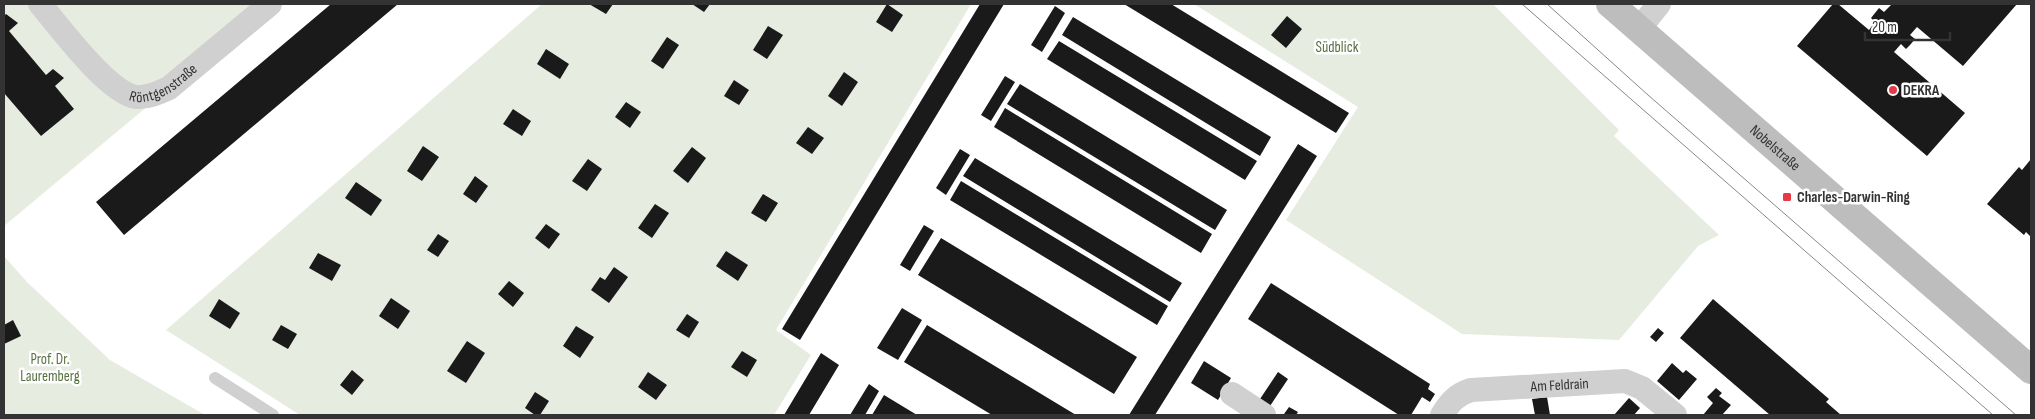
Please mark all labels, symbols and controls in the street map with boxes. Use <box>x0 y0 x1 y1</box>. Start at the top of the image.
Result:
scale bar <box>1865 10 1950 42</box>
text: 20 m <box>1872 18 1897 37</box>
park label: Südblick <box>1316 38 1359 57</box>
street label: Röntgenstraße <box>127 59 201 107</box>
place label: DEKRA <box>1903 81 1940 100</box>
marker: DEKRA <box>1887 84 1899 96</box>
street label: Nobelstraße <box>1746 120 1805 175</box>
place label: Charles-Darwin-Ring <box>1797 188 1910 207</box>
marker: Charles-Darwin-Ring <box>1781 191 1793 203</box>
park label: Prof. Dr. Lauremberg <box>20 350 80 386</box>
street label: Am Feldrain <box>1529 374 1589 396</box>

